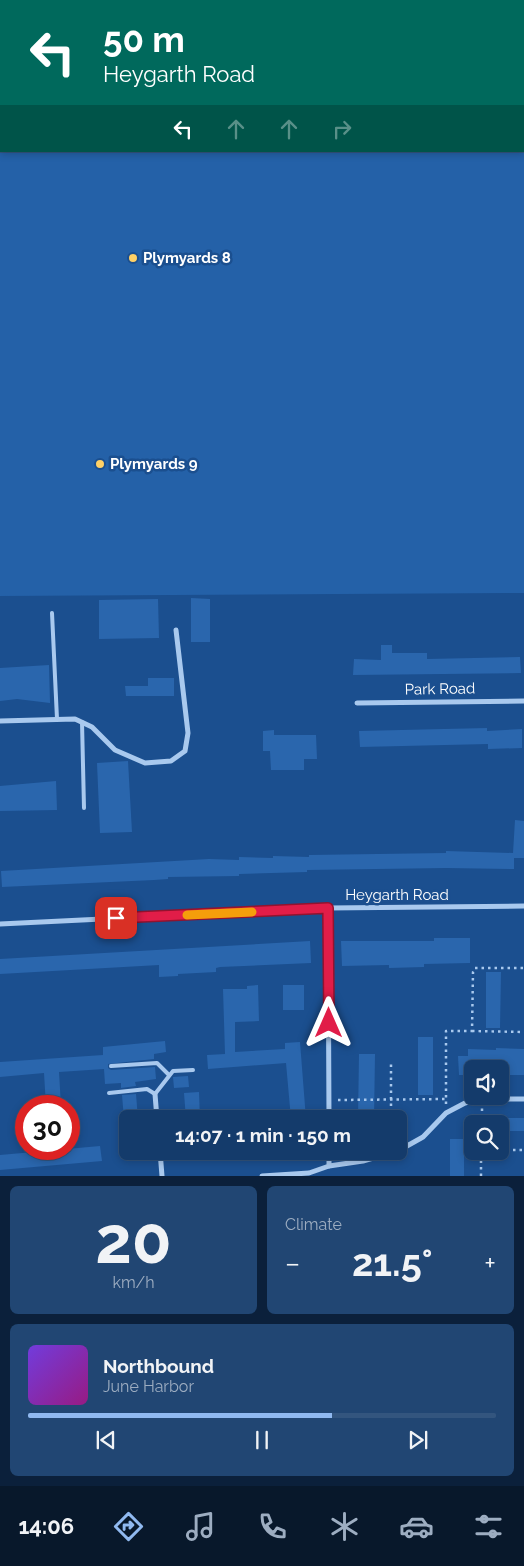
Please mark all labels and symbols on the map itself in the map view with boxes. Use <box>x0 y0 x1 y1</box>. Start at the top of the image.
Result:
place label: Plymyards 8 <box>143 249 231 267</box>
marker: Plymyards 8 <box>127 252 139 264</box>
place label: Plymyards 9 <box>110 455 198 473</box>
marker: Plymyards 9 <box>94 458 106 470</box>
street label: Park Road <box>405 679 475 699</box>
street label: Heygarth Road <box>345 886 449 904</box>
pin <box>95 897 137 939</box>
position arrow <box>302 996 354 1048</box>
speed limit sign: 30 <box>15 1095 80 1160</box>

